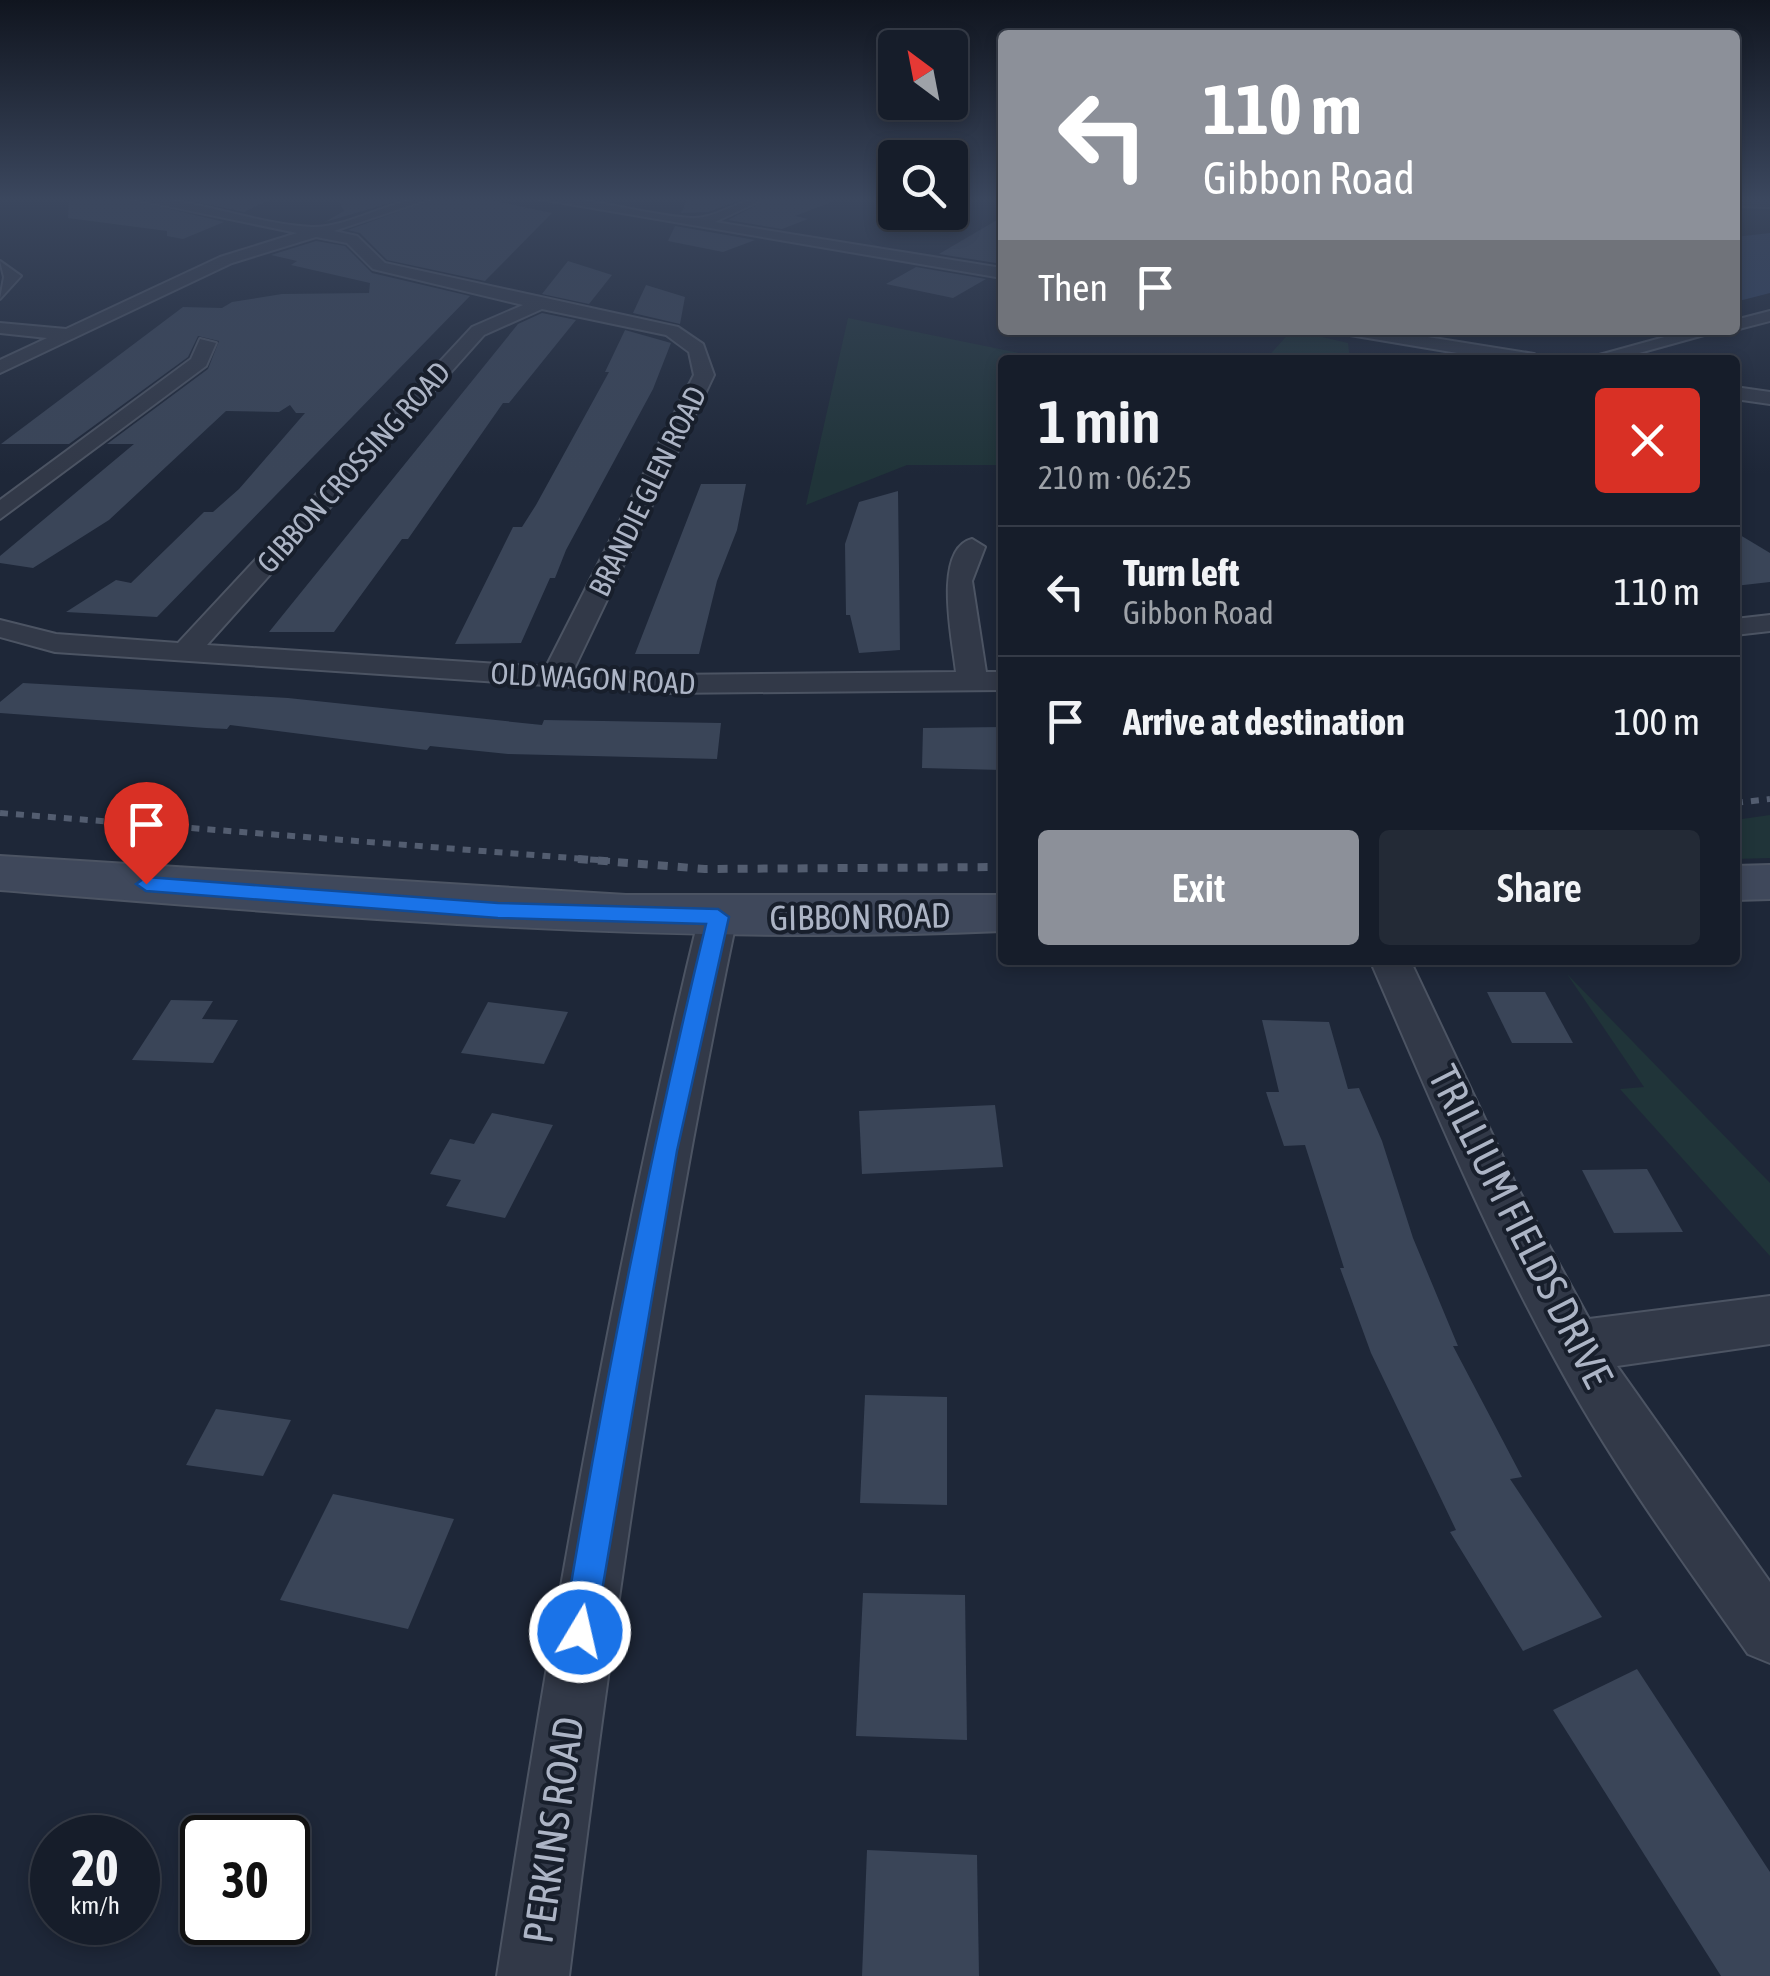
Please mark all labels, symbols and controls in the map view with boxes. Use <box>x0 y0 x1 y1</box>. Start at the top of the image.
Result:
north arrow <box>878 30 968 120</box>
map controls <box>878 30 968 230</box>
text: 110 m <box>1203 69 1362 149</box>
icon: left <box>1038 70 1168 200</box>
button: search <box>878 140 968 230</box>
text: Gibbon Road <box>1203 152 1415 204</box>
icon: arrive <box>1128 260 1183 315</box>
text: Then <box>1038 266 1108 309</box>
street label: GIBBON CROSSING ROAD <box>250 355 456 579</box>
street label: BRANDIE GLEN ROAD <box>582 381 712 601</box>
text: 1 min <box>1038 387 1161 456</box>
button: close <box>1595 388 1700 493</box>
text: 210 m · 06:25 <box>1038 459 1192 496</box>
text: Turn left <box>1123 551 1239 594</box>
icon: left <box>1038 564 1093 619</box>
text: 110 m <box>1614 570 1700 613</box>
text: Gibbon Road <box>1123 594 1274 631</box>
street label: OLD WAGON ROAD <box>490 656 696 700</box>
icon: arrive <box>1038 694 1093 749</box>
text: Arrive at destination <box>1123 700 1405 743</box>
text: 100 m <box>1614 700 1700 743</box>
pin <box>104 782 189 885</box>
icon: arrive <box>119 797 174 852</box>
button: Exit <box>1038 830 1359 945</box>
button: Share <box>1379 830 1700 945</box>
street label: GIBBON ROAD <box>769 894 951 938</box>
street label: TRILLIUM FIELDS DRIVE <box>1419 1057 1623 1395</box>
position arrow <box>528 1580 632 1684</box>
street label: PERKINS ROAD <box>513 1714 593 1946</box>
speed limit sign: 30 <box>180 1815 310 1945</box>
text: 20 <box>71 1839 118 1897</box>
text: km/h <box>70 1891 120 1919</box>

